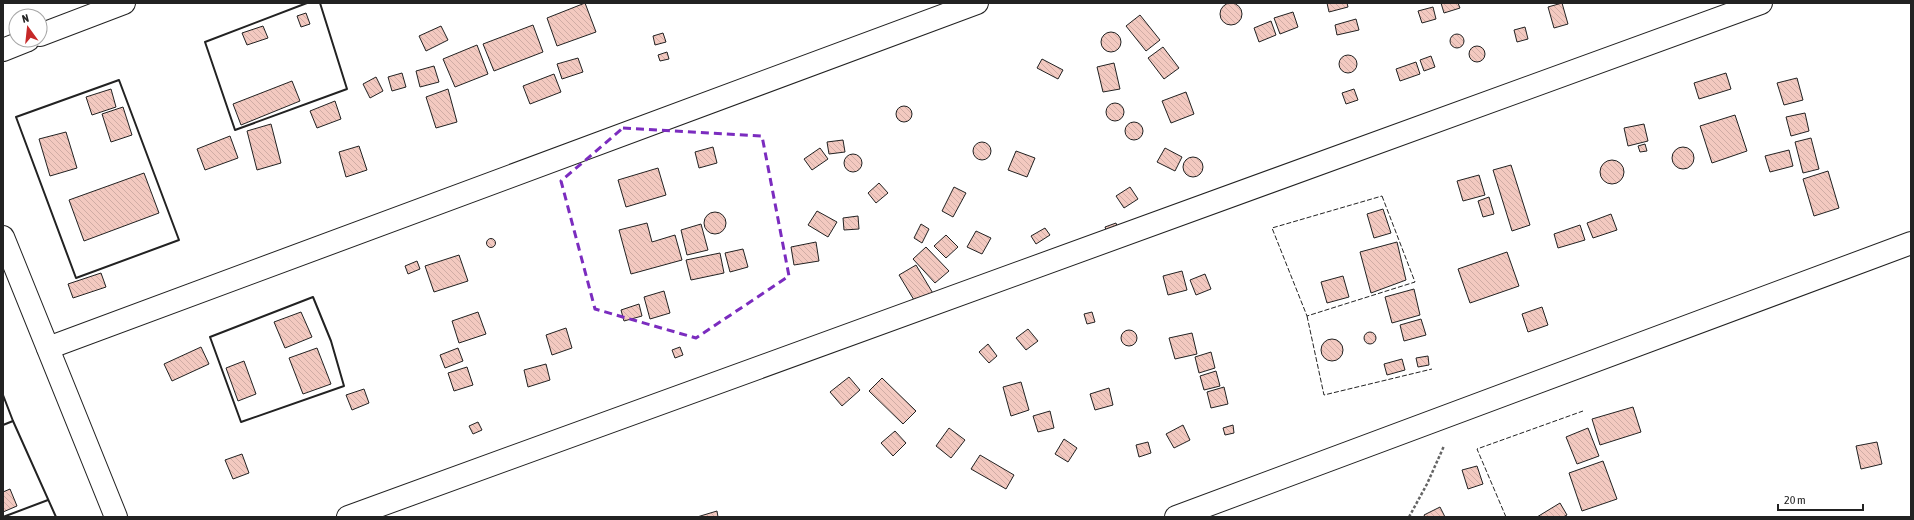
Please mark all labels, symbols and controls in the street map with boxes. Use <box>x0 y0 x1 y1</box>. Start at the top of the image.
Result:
north arrow <box>8 8 48 48</box>
text: N <box>21 12 30 25</box>
scale bar <box>1778 486 1863 512</box>
text: 20 m <box>1784 493 1806 507</box>

